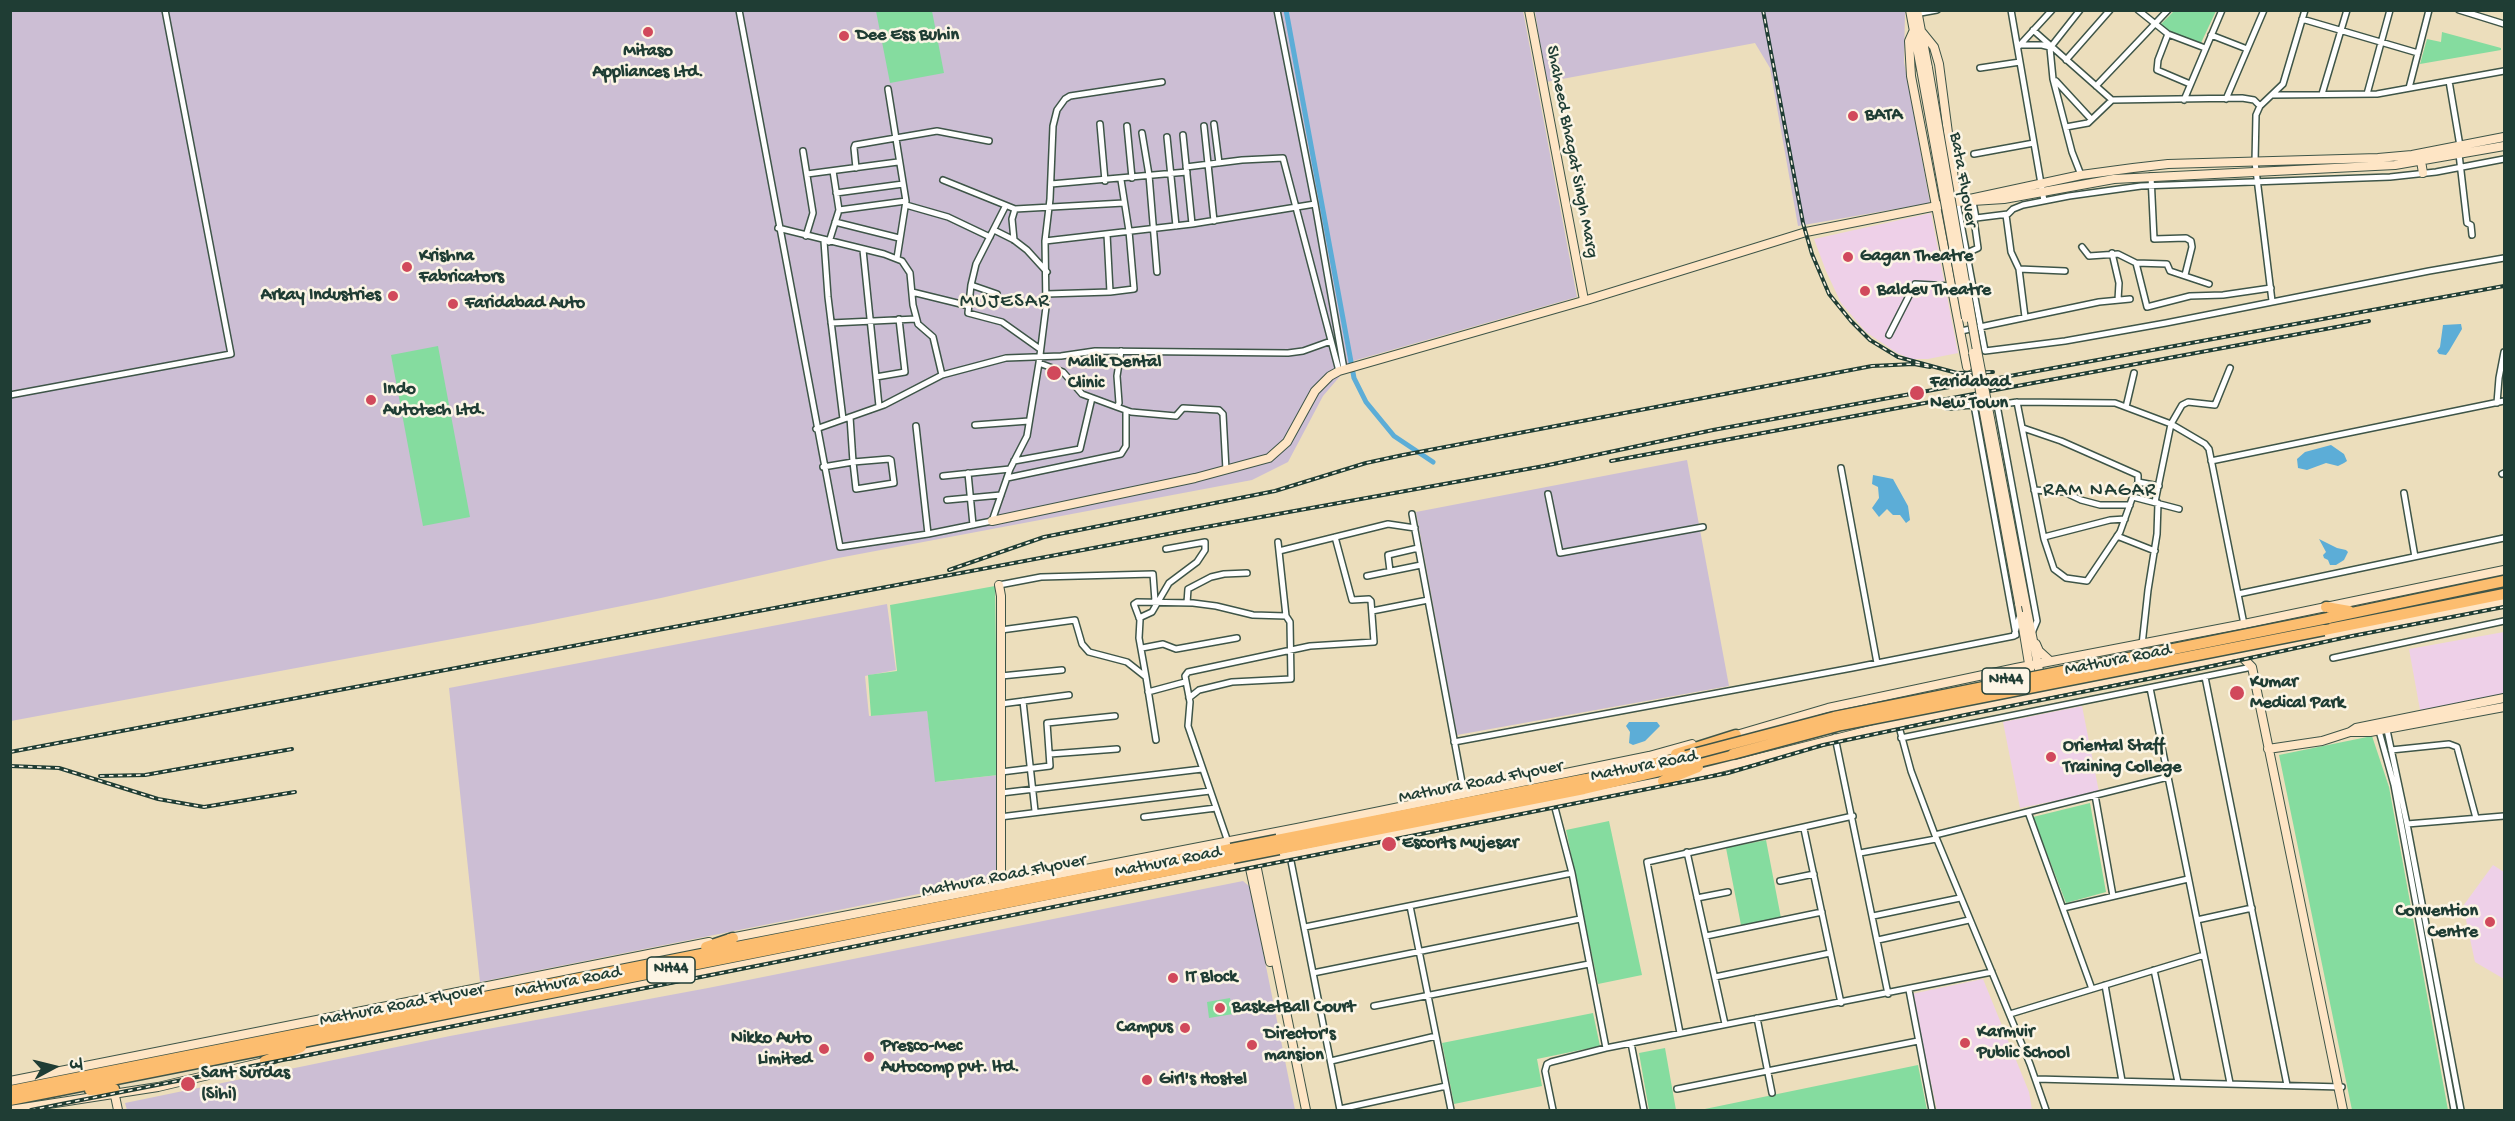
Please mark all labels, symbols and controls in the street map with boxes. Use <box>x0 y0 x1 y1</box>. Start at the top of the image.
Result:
marker: Mitaso Appliances Ltd. <box>641 25 655 39</box>
place label: Dee Ess Buhin <box>856 25 959 47</box>
marker: Dee Ess Buhin <box>837 29 851 43</box>
place label: Mitaso Appliances Ltd. <box>592 41 704 84</box>
street label: Shaheed Bhagat Singh Marg <box>1540 44 1602 260</box>
place label: BATA <box>1865 105 1902 127</box>
marker: BATA <box>1846 109 1860 123</box>
street label: Bata Flyover <box>1943 131 1981 229</box>
place label: Krishna Fabricators <box>419 246 504 288</box>
place label: Gagan Theatre <box>1860 246 1973 268</box>
marker: Gagan Theatre <box>1841 250 1855 264</box>
marker: Krishna Fabricators <box>400 260 414 274</box>
place label: Baldev Theatre <box>1877 280 1991 302</box>
marker: Baldev Theatre <box>1858 284 1872 298</box>
place label: Arkay Industries <box>261 285 381 307</box>
marker: Arkay Industries <box>386 289 400 303</box>
district label: MUJESAR <box>960 291 1050 315</box>
place label: Faridabad Auto <box>465 293 585 315</box>
marker: Faridabad Auto <box>446 297 460 311</box>
place label: Malik Dental Clinic <box>1068 352 1162 394</box>
marker: Malik Dental Clinic <box>1045 364 1063 382</box>
place label: Faridabad New Town <box>1930 372 2010 415</box>
place label: Indo Autotech Ltd. <box>383 379 486 422</box>
marker: Faridabad New Town <box>1908 384 1926 402</box>
marker: Indo Autotech Ltd. <box>364 393 378 407</box>
district label: RAM NAGAR <box>2043 480 2157 504</box>
street label: Mathura Road <box>2063 640 2173 682</box>
road number: NH44 <box>1982 668 2030 694</box>
place label: Kumar Medical Park <box>2250 672 2345 714</box>
marker: Kumar Medical Park <box>2228 684 2246 702</box>
place label: Oriental Staff Training College <box>2063 736 2182 778</box>
street label: Mathura Road <box>1589 746 1699 788</box>
marker: Oriental Staff Training College <box>2044 750 2058 764</box>
street label: Mathura Road Flyover <box>1397 756 1565 810</box>
place label: Escorts Mujesar <box>1402 833 1518 855</box>
marker: Escorts Mujesar <box>1380 835 1398 853</box>
street label: Mathura Road <box>1113 842 1223 884</box>
street label: Mathura Road Flyover <box>920 850 1088 904</box>
place label: Convention Centre <box>2395 901 2478 944</box>
marker: Convention Centre <box>2483 915 2497 929</box>
road number: NH44 <box>647 957 695 983</box>
street label: Mathura Road <box>513 962 623 1004</box>
place label: IT Block <box>1185 967 1237 989</box>
marker: IT Block <box>1166 971 1180 985</box>
street label: Mathura Road Flyover <box>318 979 486 1033</box>
place label: BasketBall Court <box>1232 997 1355 1019</box>
marker: BasketBall Court <box>1213 1001 1227 1015</box>
place label: Campus <box>1117 1017 1173 1039</box>
marker: Campus <box>1178 1021 1192 1035</box>
place label: Karmvir Public School <box>1977 1022 2070 1064</box>
place label: Director's mansion <box>1264 1024 1336 1066</box>
place label: Nikko Auto Limited <box>731 1028 812 1070</box>
place label: Presco-Mec Autocomp pvt. ltd. <box>881 1036 1020 1078</box>
marker: Karmvir Public School <box>1958 1036 1972 1050</box>
north arrow <box>24 1037 84 1097</box>
marker: Director's mansion <box>1245 1038 1259 1052</box>
marker: Nikko Auto Limited <box>817 1042 831 1056</box>
marker: Presco-Mec Autocomp pvt. ltd. <box>862 1050 876 1064</box>
text: उ <box>62 1058 82 1071</box>
place label: Sant Surdas (Sihi) <box>201 1063 290 1106</box>
place label: Girl's Hostel <box>1159 1069 1247 1091</box>
marker: Girl's Hostel <box>1140 1073 1154 1087</box>
marker: Sant Surdas (Sihi) <box>179 1075 197 1093</box>

